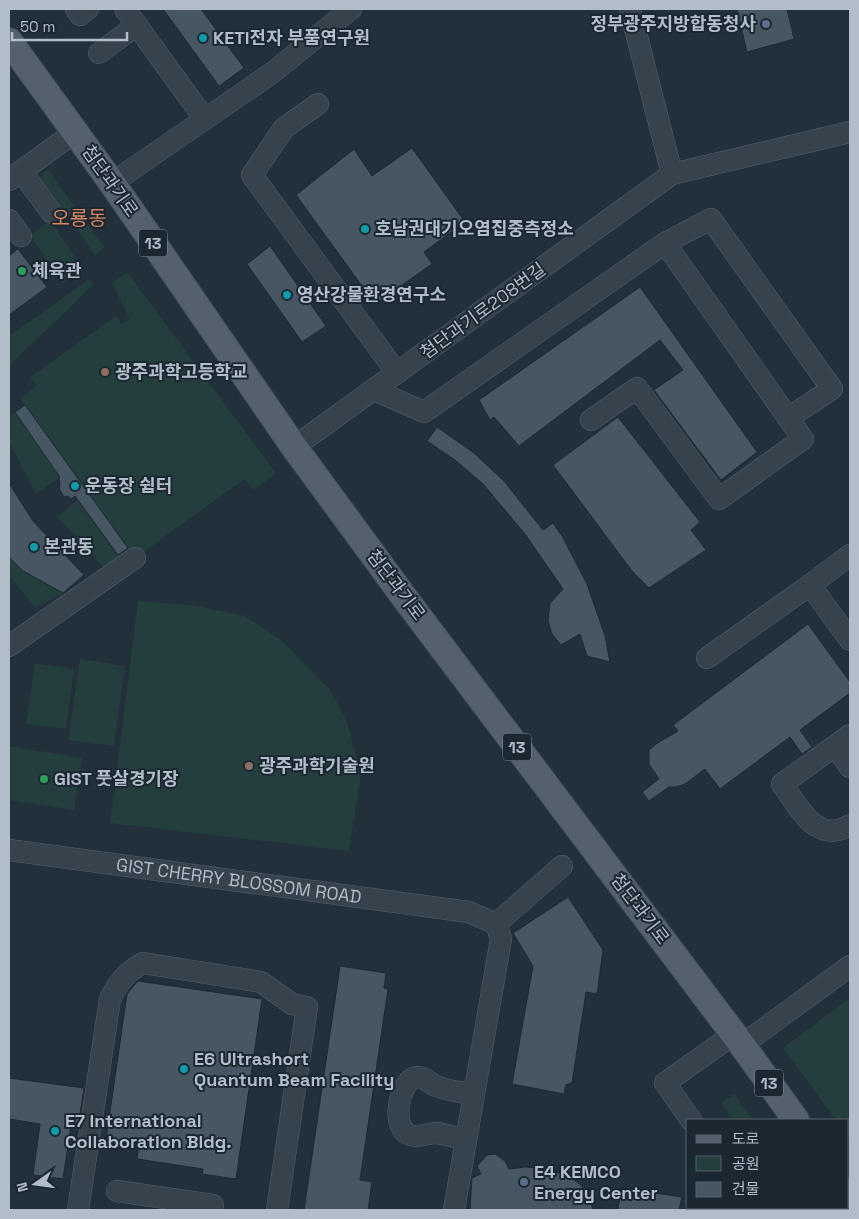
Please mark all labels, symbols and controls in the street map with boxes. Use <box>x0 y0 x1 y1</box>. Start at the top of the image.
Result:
scale bar <box>12 10 128 42</box>
place label: 정부광주지방합동청사 <box>590 12 756 35</box>
text: 50 m <box>20 17 55 36</box>
marker: 정부광주지방합동청사 <box>760 18 772 30</box>
place label: KETI전자 부품연구원 <box>213 26 370 49</box>
marker: KETI전자 부품연구원 <box>197 32 209 44</box>
street label: 첨단과기로 <box>77 140 144 221</box>
district label: 오룡동 <box>51 205 107 231</box>
place label: 호남권대기오염집중측정소 <box>375 217 574 240</box>
marker: 호남권대기오염집중측정소 <box>359 223 371 235</box>
road number: 13 <box>139 230 167 256</box>
street label: 첨단과기로208번길 <box>415 257 550 364</box>
place label: 체육관 <box>32 259 82 282</box>
marker: 체육관 <box>16 265 28 277</box>
place label: 영산강물환경연구소 <box>297 283 446 306</box>
marker: 영산강물환경연구소 <box>281 289 293 301</box>
place label: 광주과학고등학교 <box>115 360 247 383</box>
marker: 광주과학고등학교 <box>99 366 111 378</box>
place label: 운동장 쉼터 <box>85 474 172 497</box>
marker: 운동장 쉼터 <box>69 480 81 492</box>
place label: 본관동 <box>44 535 94 558</box>
marker: 본관동 <box>28 541 40 553</box>
street label: 첨단과기로 <box>362 545 431 625</box>
road number: 13 <box>503 734 531 760</box>
place label: 광주과학기술원 <box>259 754 375 777</box>
marker: 광주과학기술원 <box>243 760 255 772</box>
place label: GIST 풋살경기장 <box>54 767 179 790</box>
marker: GIST 풋살경기장 <box>38 773 50 785</box>
street label: GIST CHERRY BLOSSOM ROAD <box>115 853 363 908</box>
street label: 첨단과기로 <box>606 869 675 949</box>
place label: E6 Ultrashort Quantum Beam Facility <box>194 1047 394 1091</box>
marker: E6 Ultrashort Quantum Beam Facility <box>178 1063 190 1075</box>
road number: 13 <box>755 1070 783 1096</box>
place label: E7 International Collaboration Bldg. <box>65 1109 232 1153</box>
legend <box>686 1119 849 1209</box>
marker: E7 International Collaboration Bldg. <box>49 1125 61 1137</box>
text: 도로 <box>732 1129 760 1148</box>
text: 공원 <box>732 1154 760 1173</box>
north arrow <box>10 1159 60 1209</box>
place label: E4 KEMCO Energy Center <box>534 1160 658 1204</box>
marker: E4 KEMCO Energy Center <box>518 1176 530 1188</box>
text: 건물 <box>732 1179 760 1198</box>
text: N <box>13 1180 32 1194</box>

